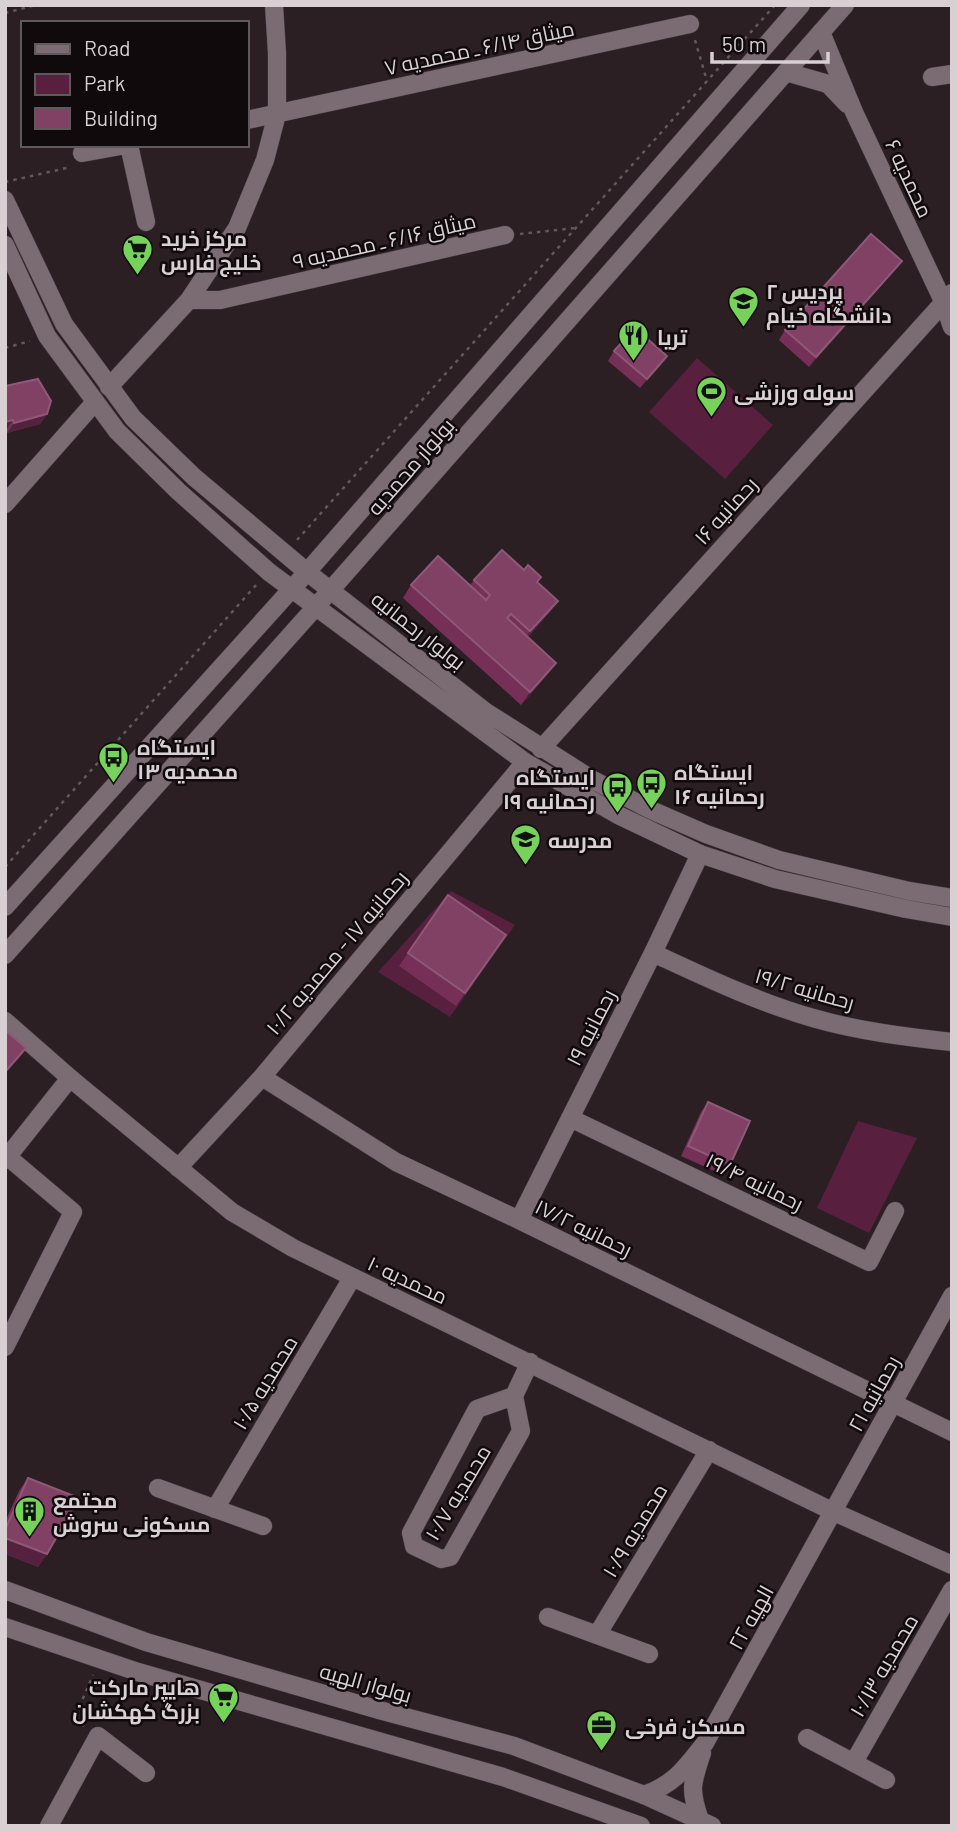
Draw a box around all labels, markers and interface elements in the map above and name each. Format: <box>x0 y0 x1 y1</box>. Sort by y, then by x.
street label: میثاق ۶/۱۴ ـ محمدیه ۷ <box>382 15 577 81</box>
legend <box>21 21 248 147</box>
scale bar <box>712 21 828 65</box>
text: 50 m <box>722 31 766 56</box>
text: Road <box>84 35 130 60</box>
text: Park <box>84 70 125 95</box>
text: Building <box>84 105 158 130</box>
street label: محمدیه ۶ <box>881 135 939 221</box>
street label: میثاق ۶/۱۶ ـ محمدیه ۹ <box>290 207 479 275</box>
place label: مرکز خرید خلیج فارس <box>161 225 261 277</box>
supermarket icon: مرکز خرید خلیج فارس <box>121 232 155 276</box>
place label: پردیس ۲ دانشگاه خیام <box>766 278 892 330</box>
school or university icon: پردیس ۲ دانشگاه خیام <box>726 285 760 329</box>
restaurant icon: تریا <box>617 319 651 363</box>
place label: تریا <box>657 324 688 350</box>
sports icon: سوله ورزشی <box>694 374 728 418</box>
place label: سوله ورزشی <box>734 379 854 406</box>
street label: بولوار محمدیه <box>361 412 460 520</box>
street label: رحمانیه ۱۶ <box>688 471 763 550</box>
street label: بولوار رحمانیه <box>366 586 471 675</box>
place label: ایستگاه محمدیه ۱۳ <box>137 734 238 784</box>
bus stop icon: ایستگاه محمدیه ۱۳ <box>97 741 131 785</box>
place label: ایستگاه رحمانیه ۱۶ <box>674 759 765 809</box>
place label: ایستگاه رحمانیه ۱۹ <box>503 764 595 814</box>
bus stop icon: ایستگاه رحمانیه ۱۶ <box>634 766 668 810</box>
bus stop icon: ایستگاه رحمانیه ۱۹ <box>601 771 635 815</box>
school or university icon: مدرسه <box>508 822 542 866</box>
place label: مدرسه <box>548 827 612 853</box>
street label: رحمانیه ۱۷ - محمدیه ۱۰/۲ <box>260 865 413 1040</box>
street label: رحمانیه ۱۹/۲ <box>752 962 858 1015</box>
street label: رحمانیه ۱۹ <box>560 984 621 1070</box>
street label: رحمانیه ۱۹/۴ <box>702 1147 808 1216</box>
street label: رحمانیه ۱۷/۲ <box>531 1193 637 1262</box>
street label: محمدیه ۱۰ <box>364 1250 452 1308</box>
street label: محمدیه ۱۰/۵ <box>226 1331 302 1433</box>
street label: رحمانیه ۲۱ <box>842 1351 905 1436</box>
street label: محمدیه ۱۰/۷ <box>419 1440 495 1544</box>
street label: محمدیه ۱۰/۹ <box>596 1479 672 1581</box>
place label: مجتمع مسکونی سروش <box>53 1487 210 1538</box>
building icon: مجتمع مسکونی سروش <box>13 1494 47 1538</box>
street label: الهیه ۲۲ <box>722 1580 780 1655</box>
street label: محمدیه ۱۰/۱۳ <box>844 1609 922 1721</box>
street label: بولوار الهیه <box>317 1657 415 1709</box>
place label: هایپر مارکت بزرگ کهکشان <box>72 1674 200 1725</box>
supermarket icon: هایپر مارکت بزرگ کهکشان <box>206 1681 240 1725</box>
office icon: مسکن فرخی <box>585 1708 619 1752</box>
place label: مسکن فرخی <box>625 1713 746 1739</box>

